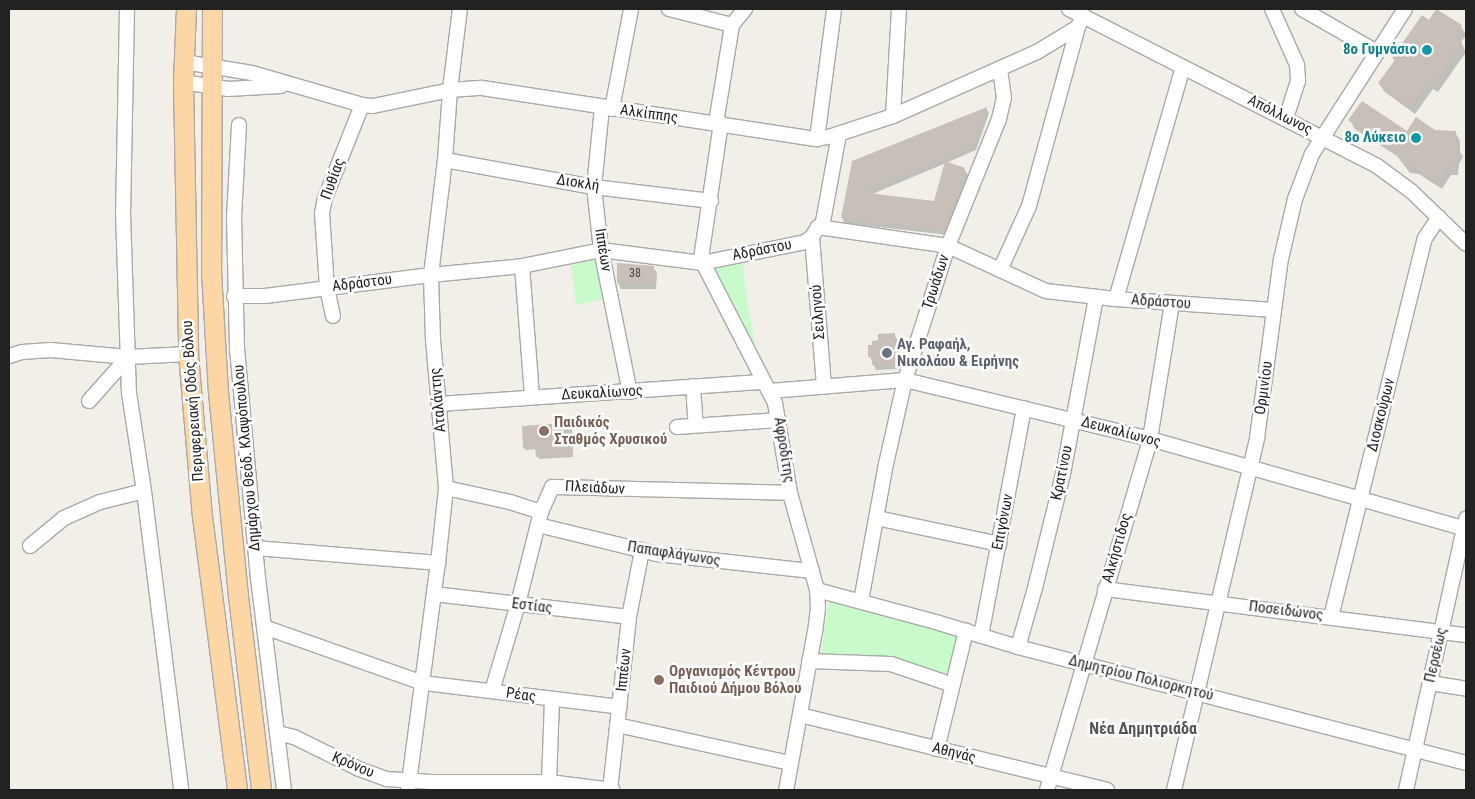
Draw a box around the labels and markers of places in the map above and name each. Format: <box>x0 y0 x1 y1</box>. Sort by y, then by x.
place label: 8ο Γυμνάσιο <box>1343 41 1417 59</box>
marker: 8ο Γυμνάσιο <box>1421 44 1433 56</box>
place label: 8ο Λύκειο <box>1345 129 1406 147</box>
marker: 8ο Λύκειο <box>1410 132 1422 144</box>
place label: Αγ. Ραφαήλ, Νικολάου & Ειρήνης <box>897 335 1019 370</box>
marker: Αγ. Ραφαήλ, Νικολάου & Ειρήνης <box>881 347 893 359</box>
place label: Παιδικός Σταθμός Χρυσικού <box>554 413 667 448</box>
marker: Παιδικός Σταθμός Χρυσικού <box>538 425 550 437</box>
place label: Οργανισμός Κέντρου Παιδιού Δήμου Βόλου <box>669 662 801 697</box>
marker: Οργανισμός Κέντρου Παιδιού Δήμου Βόλου <box>653 674 665 686</box>

